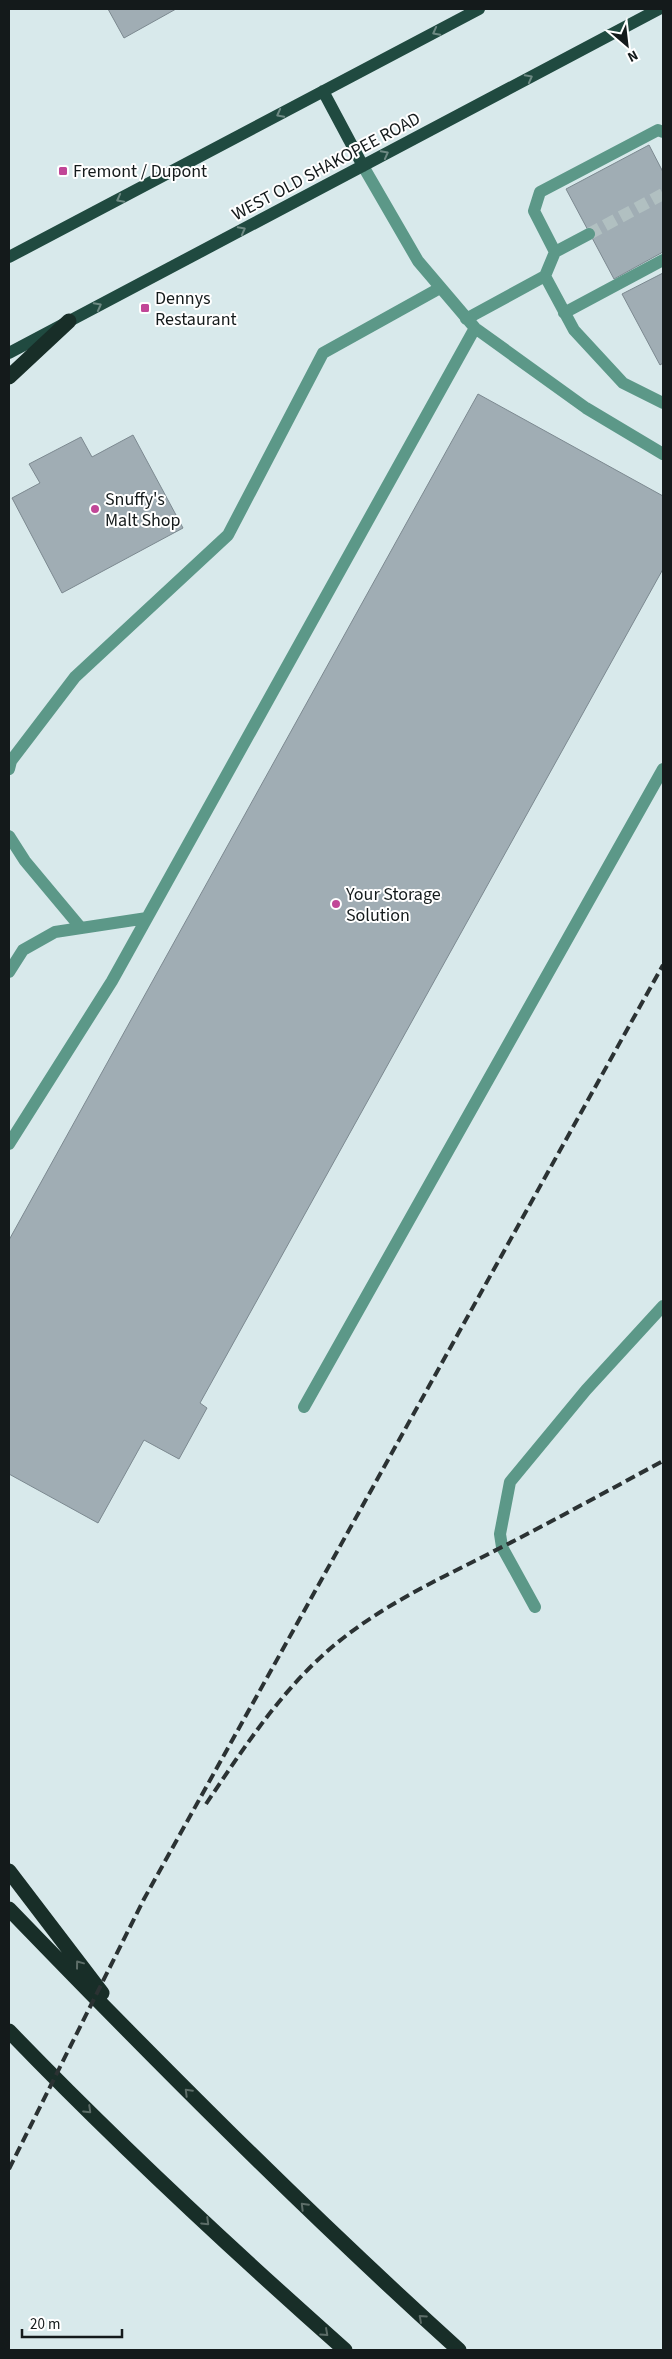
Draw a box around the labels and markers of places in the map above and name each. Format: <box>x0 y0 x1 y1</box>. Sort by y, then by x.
place label: Fremont / Dupont <box>73 159 207 184</box>
marker: Fremont / Dupont <box>57 165 69 177</box>
place label: Dennys Restaurant <box>155 286 237 332</box>
marker: Dennys Restaurant <box>139 302 151 314</box>
place label: Snuffy's Malt Shop <box>105 487 181 533</box>
marker: Snuffy's Malt Shop <box>89 503 101 515</box>
place label: Your Storage Solution <box>345 882 441 928</box>
marker: Your Storage Solution <box>330 898 342 910</box>

